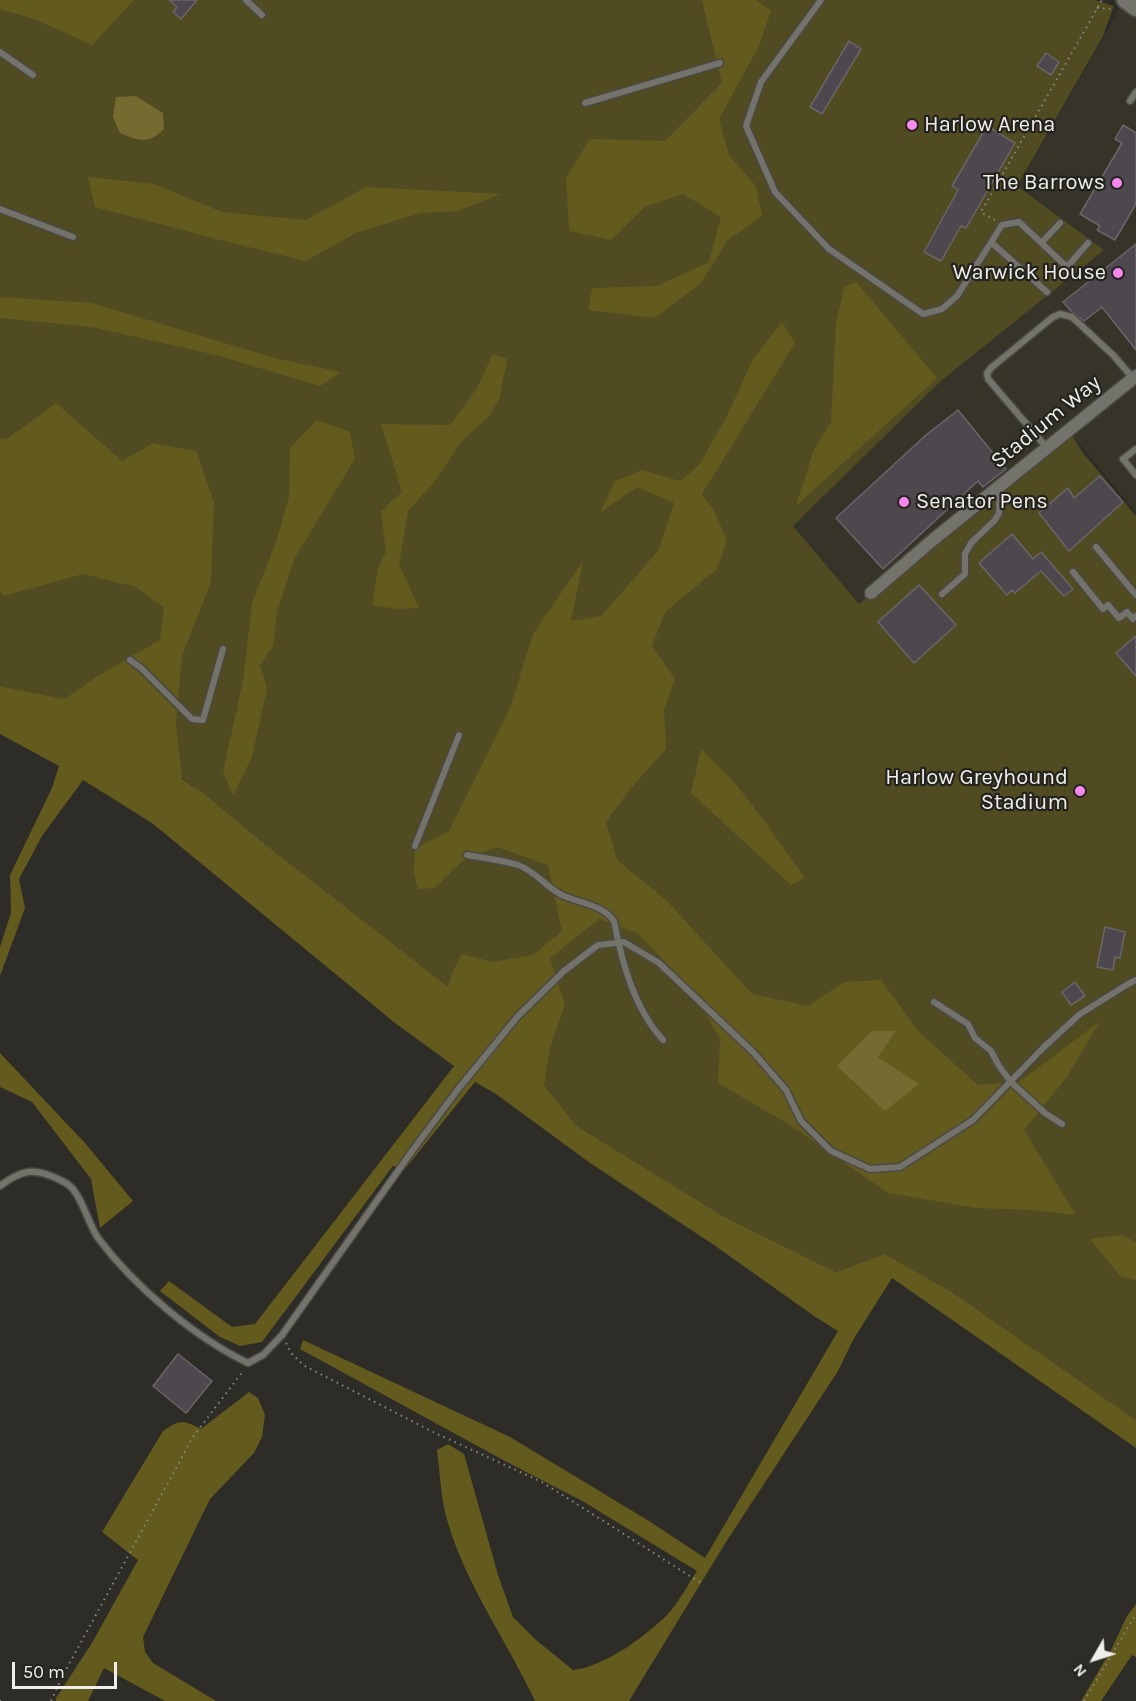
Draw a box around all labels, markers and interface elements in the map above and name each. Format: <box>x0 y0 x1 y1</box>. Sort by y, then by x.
place label: Harlow Arena <box>924 112 1055 138</box>
marker: Harlow Arena <box>905 118 919 132</box>
place label: The Barrows <box>983 170 1105 196</box>
marker: The Barrows <box>1110 176 1124 190</box>
place label: Warwick House <box>953 260 1106 286</box>
marker: Warwick House <box>1111 266 1125 280</box>
street label: Stadium Way <box>986 370 1106 474</box>
place label: Senator Pens <box>916 489 1048 515</box>
marker: Senator Pens <box>897 495 911 509</box>
place label: Harlow Greyhound Stadium <box>885 765 1068 816</box>
marker: Harlow Greyhound Stadium <box>1073 784 1087 798</box>
north arrow <box>1064 1629 1124 1689</box>
scale bar <box>15 1650 120 1688</box>
text: N <box>1069 1660 1091 1681</box>
text: 50 m <box>23 1661 65 1683</box>

